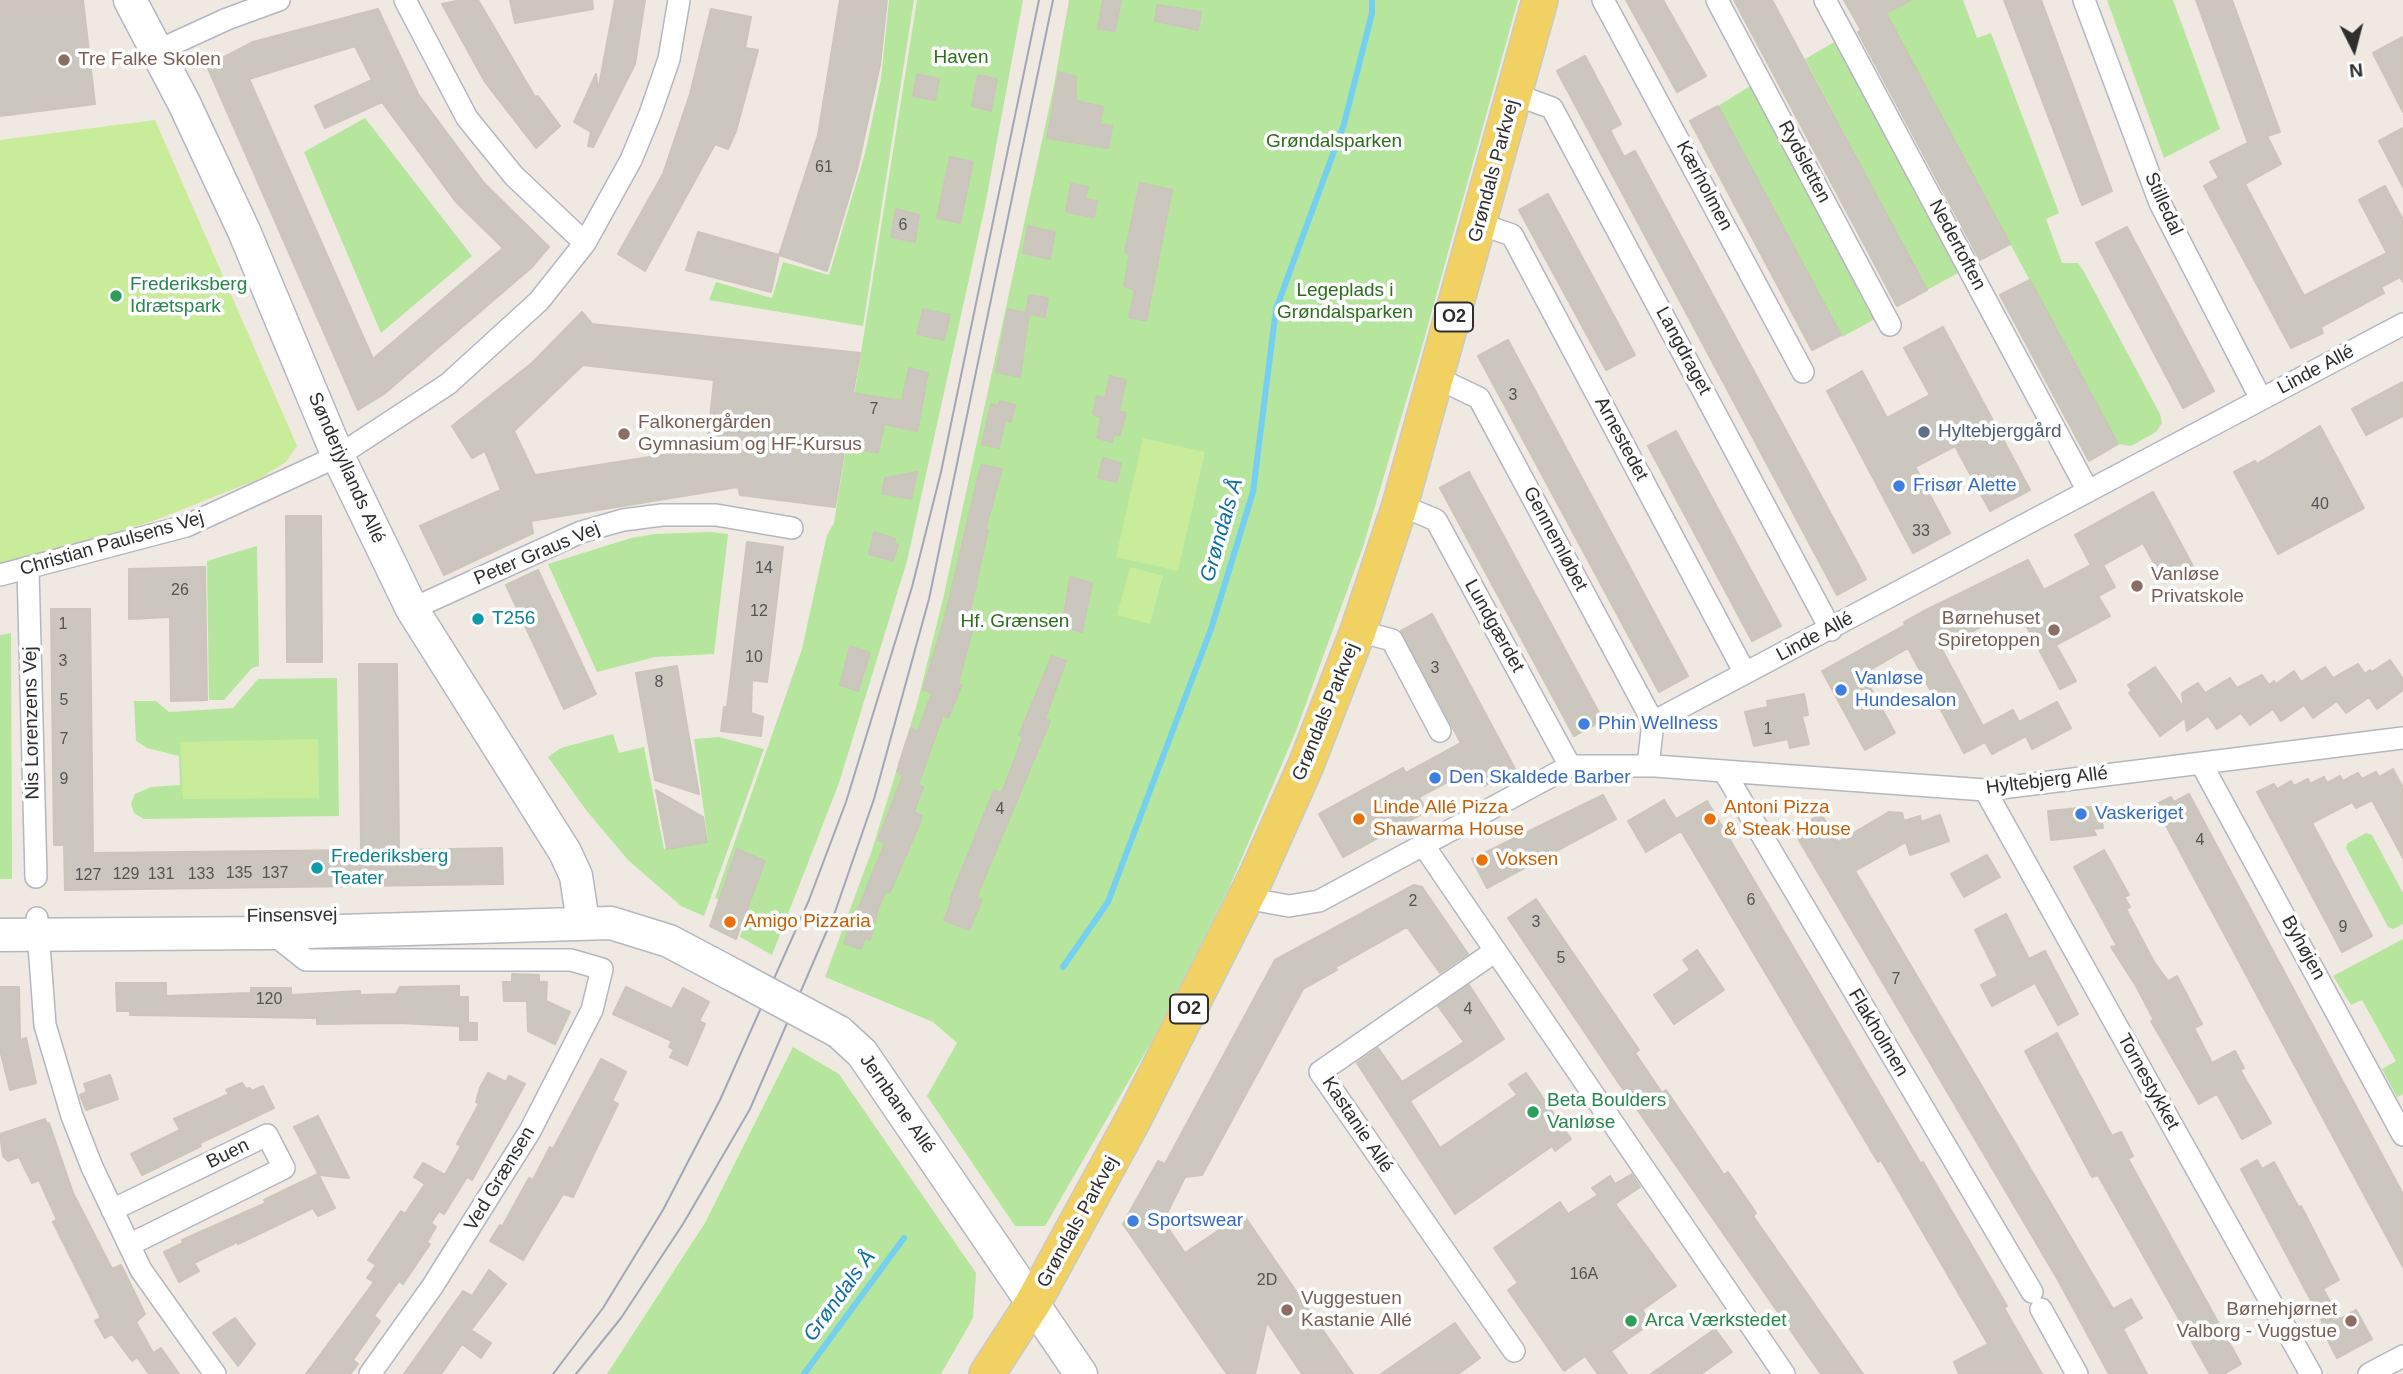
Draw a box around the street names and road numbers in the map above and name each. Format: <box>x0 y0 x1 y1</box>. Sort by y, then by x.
street label: Grøndals Parkvej <box>1464 97 1524 245</box>
street label: Rydsletten <box>1773 117 1835 207</box>
street label: Kærholmen <box>1671 137 1737 235</box>
street label: Stilledal <box>2139 169 2187 239</box>
street label: Nedertoften <box>1924 196 1990 294</box>
road number: O2 <box>1435 302 1473 332</box>
street label: Langdraget <box>1650 303 1716 399</box>
street label: Linde Allé <box>2274 340 2358 400</box>
street label: Sønderjyllands Allé <box>303 389 389 547</box>
street label: Arnestedet <box>1589 393 1653 485</box>
street label: Gennemløbet <box>1518 483 1592 595</box>
street label: Christian Paulsens Vej <box>17 507 207 581</box>
street label: Peter Graus Vej <box>471 517 603 591</box>
street label: Lundgærdet <box>1459 576 1529 676</box>
street label: Linde Allé <box>1773 607 1857 667</box>
street label: Grøndals Parkvej <box>1288 640 1364 784</box>
street label: Nis Lorenzens Vej <box>19 646 45 800</box>
street label: Hyltebjerg Allé <box>1985 762 2109 800</box>
street label: Finsensvej <box>246 904 338 928</box>
street label: Byhøjen <box>2276 912 2330 984</box>
street label: Flakholmen <box>1843 985 1913 1081</box>
road number: O2 <box>1170 994 1208 1024</box>
street label: Tornestykket <box>2112 1030 2184 1134</box>
street label: Jernbane Allé <box>854 1050 940 1158</box>
street label: Kastanie Allé <box>1317 1073 1397 1177</box>
street label: Ved Grænsen <box>460 1123 540 1235</box>
street label: Buen <box>203 1134 253 1174</box>
street label: Grøndals Parkvej <box>1032 1152 1124 1292</box>

